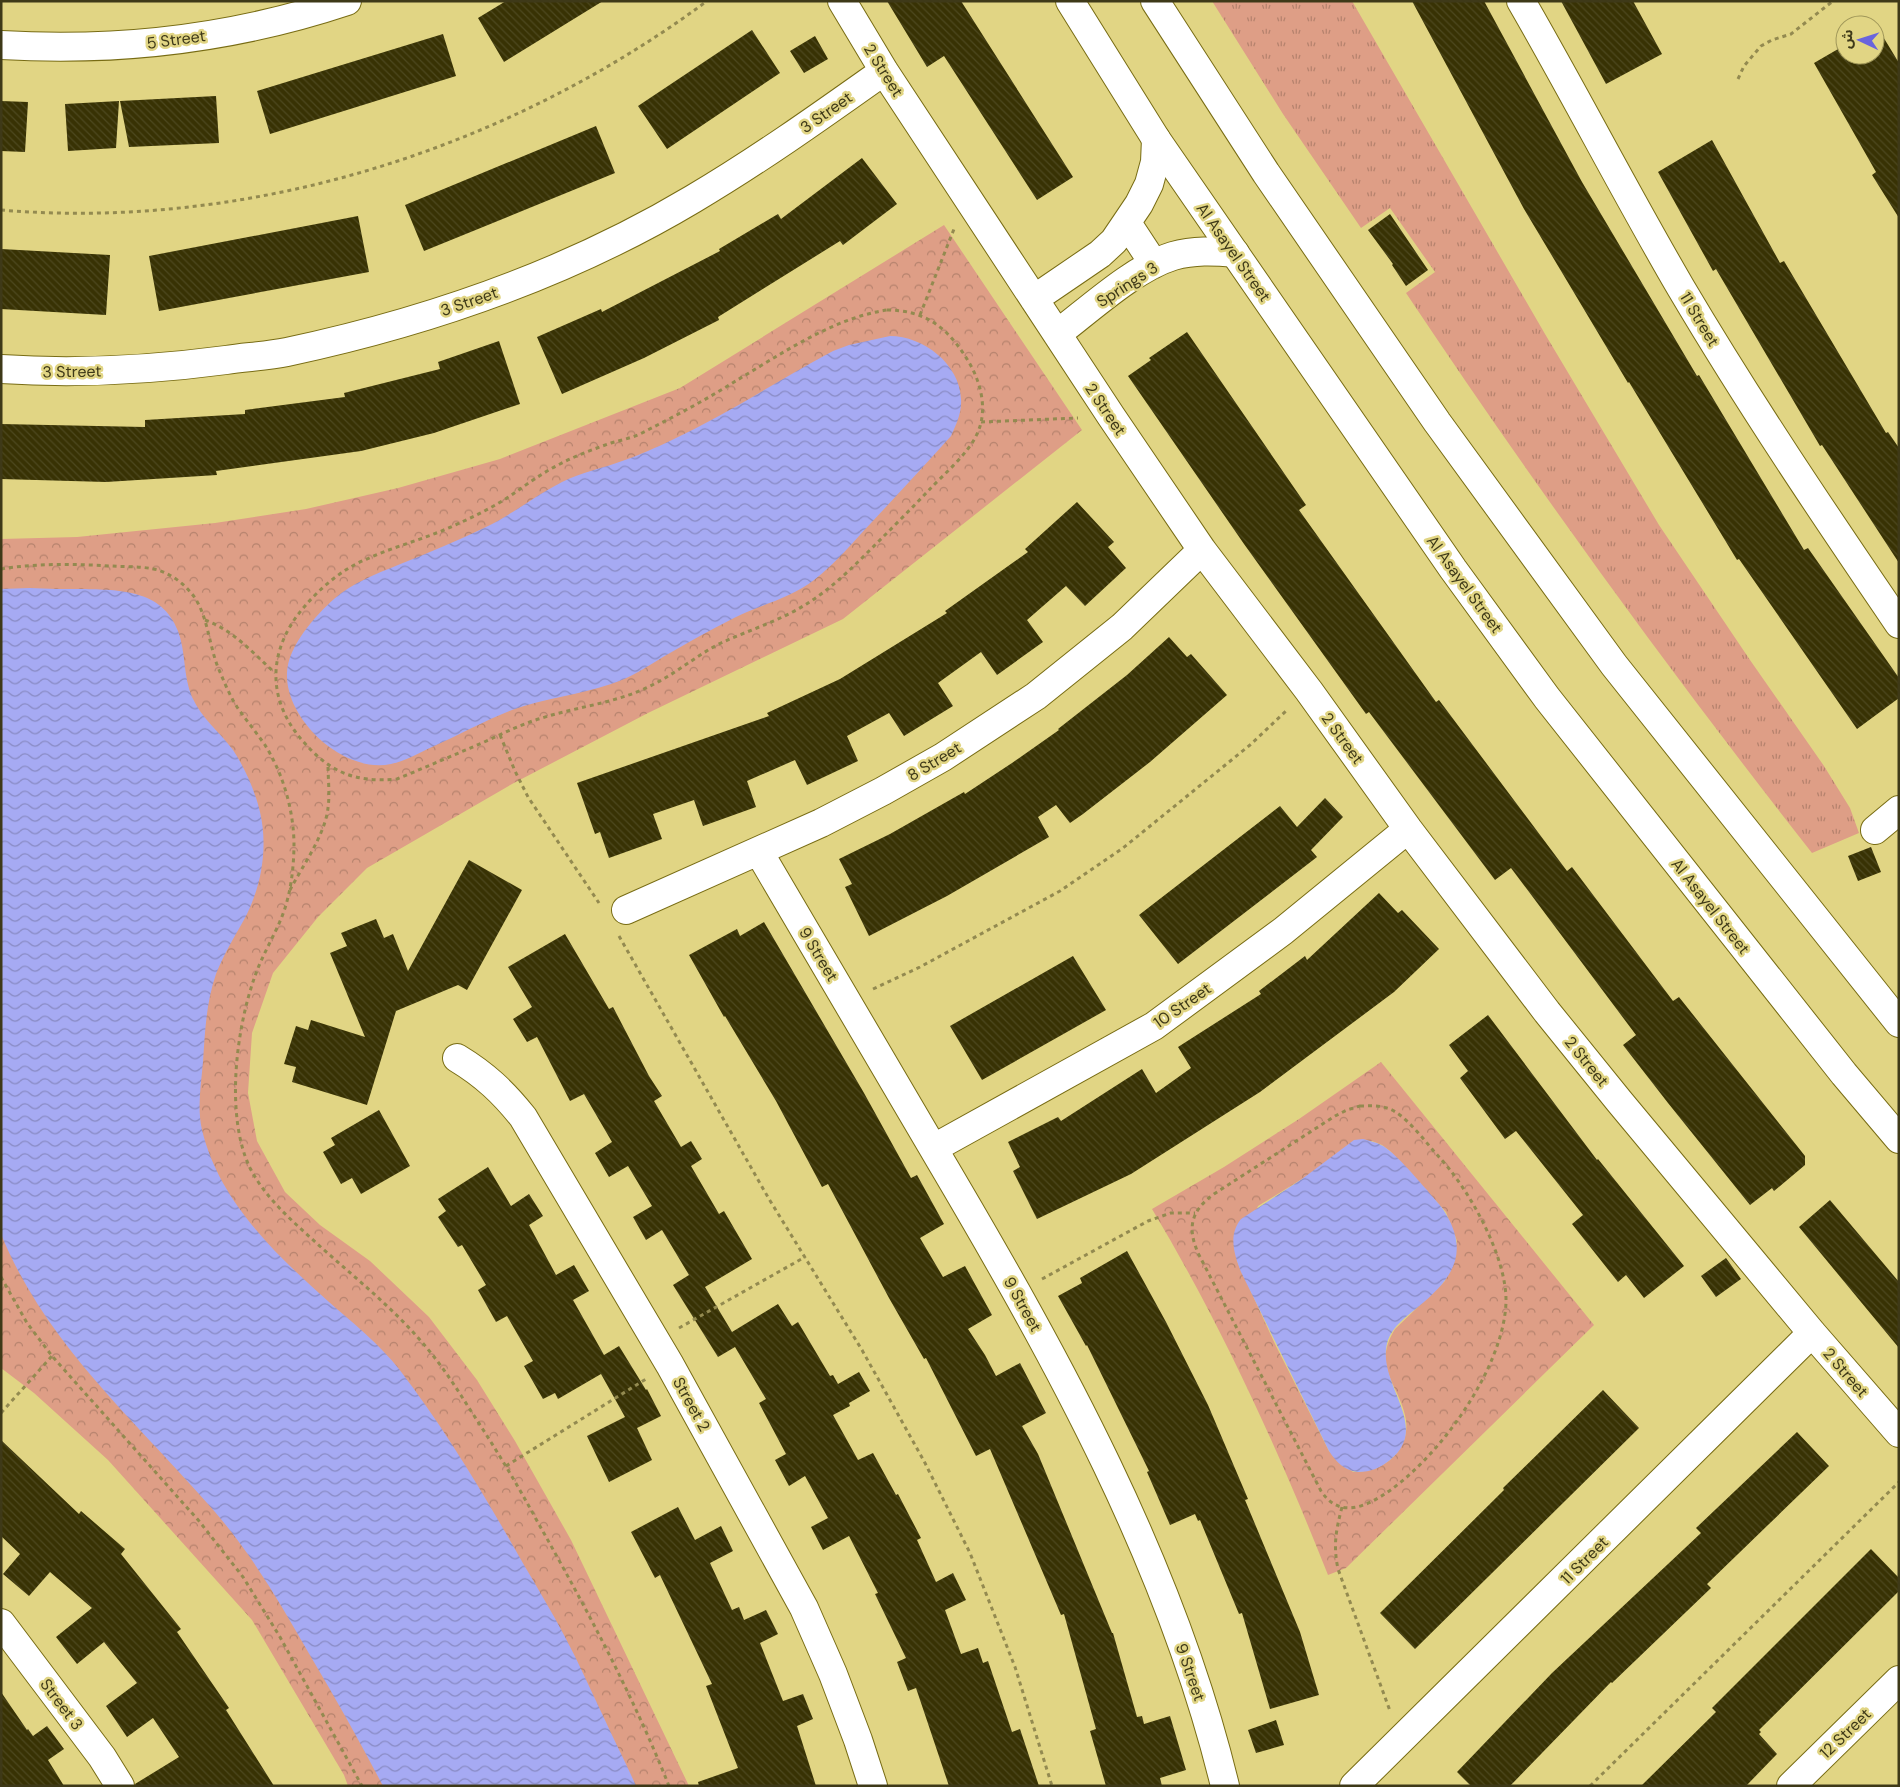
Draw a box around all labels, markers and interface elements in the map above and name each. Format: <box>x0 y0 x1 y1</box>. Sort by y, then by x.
north arrow <box>1835 15 1885 65</box>
street label: 5 Street <box>145 25 207 54</box>
text: ش <box>1837 29 1857 49</box>
street label: 2 Street <box>859 40 908 101</box>
street label: 3 Street <box>796 87 856 138</box>
street label: Al Asayel Street <box>1192 199 1275 306</box>
street label: Springs 3 <box>1093 257 1162 312</box>
street label: 3 Street <box>438 282 501 321</box>
street label: 11 Street <box>1675 288 1724 350</box>
street label: 3 Street <box>42 360 102 383</box>
street label: 2 Street <box>1080 379 1131 440</box>
street label: Al Asayel Street <box>1422 531 1507 637</box>
street label: 2 Street <box>1317 708 1368 768</box>
street label: 8 Street <box>903 737 965 786</box>
street label: Al Asayel Street <box>1667 854 1755 958</box>
street label: 9 Street <box>794 923 843 985</box>
street label: 10 Street <box>1149 978 1215 1033</box>
street label: 2 Street <box>1560 1032 1613 1091</box>
street label: 9 Street <box>999 1273 1046 1335</box>
street label: 2 Street <box>1818 1343 1873 1401</box>
street label: Street 2 <box>668 1373 715 1435</box>
street label: 11 Street <box>1556 1532 1613 1589</box>
street label: 9 Street <box>1171 1641 1210 1704</box>
street label: Street 3 <box>35 1674 88 1734</box>
street label: 12 Street <box>1815 1704 1876 1763</box>

